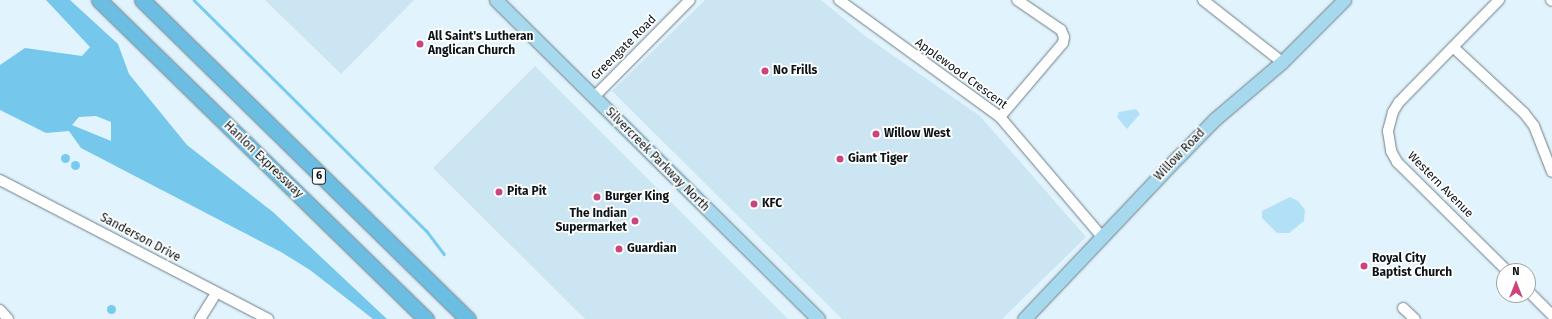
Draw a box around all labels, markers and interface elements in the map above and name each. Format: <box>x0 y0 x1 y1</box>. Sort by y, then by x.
street label: Greengate Road <box>588 12 660 84</box>
place label: All Saint's Lutheran Anglican Church <box>428 30 534 58</box>
street label: Applewood Crescent <box>912 36 1010 112</box>
marker: All Saint's Lutheran Anglican Church <box>415 39 425 49</box>
place label: No Frills <box>773 64 817 78</box>
marker: No Frills <box>760 66 770 76</box>
street label: Silvercreek Parkway North <box>602 105 712 215</box>
street label: Hanlon Expressway <box>220 119 306 201</box>
street label: Willow Road <box>1152 126 1208 184</box>
place label: Willow West <box>884 127 951 141</box>
marker: Willow West <box>871 129 881 139</box>
street label: Western Avenue <box>1404 149 1476 221</box>
place label: Giant Tiger <box>848 152 908 166</box>
marker: Giant Tiger <box>835 154 845 164</box>
road number: 6 <box>311 167 327 185</box>
place label: Pita Pit <box>507 185 547 199</box>
marker: Pita Pit <box>494 187 504 197</box>
place label: Burger King <box>605 190 669 204</box>
marker: Burger King <box>592 192 602 202</box>
place label: KFC <box>762 197 782 211</box>
marker: KFC <box>749 199 759 209</box>
place label: The Indian Supermarket <box>555 207 627 235</box>
street label: Sanderson Drive <box>97 211 183 265</box>
marker: The Indian Supermarket <box>630 216 640 226</box>
place label: Guardian <box>627 242 677 256</box>
marker: Guardian <box>614 244 624 254</box>
place label: Royal City Baptist Church <box>1372 252 1452 280</box>
marker: Royal City Baptist Church <box>1359 261 1369 271</box>
north arrow <box>1496 263 1536 303</box>
text: N <box>1512 265 1520 278</box>

